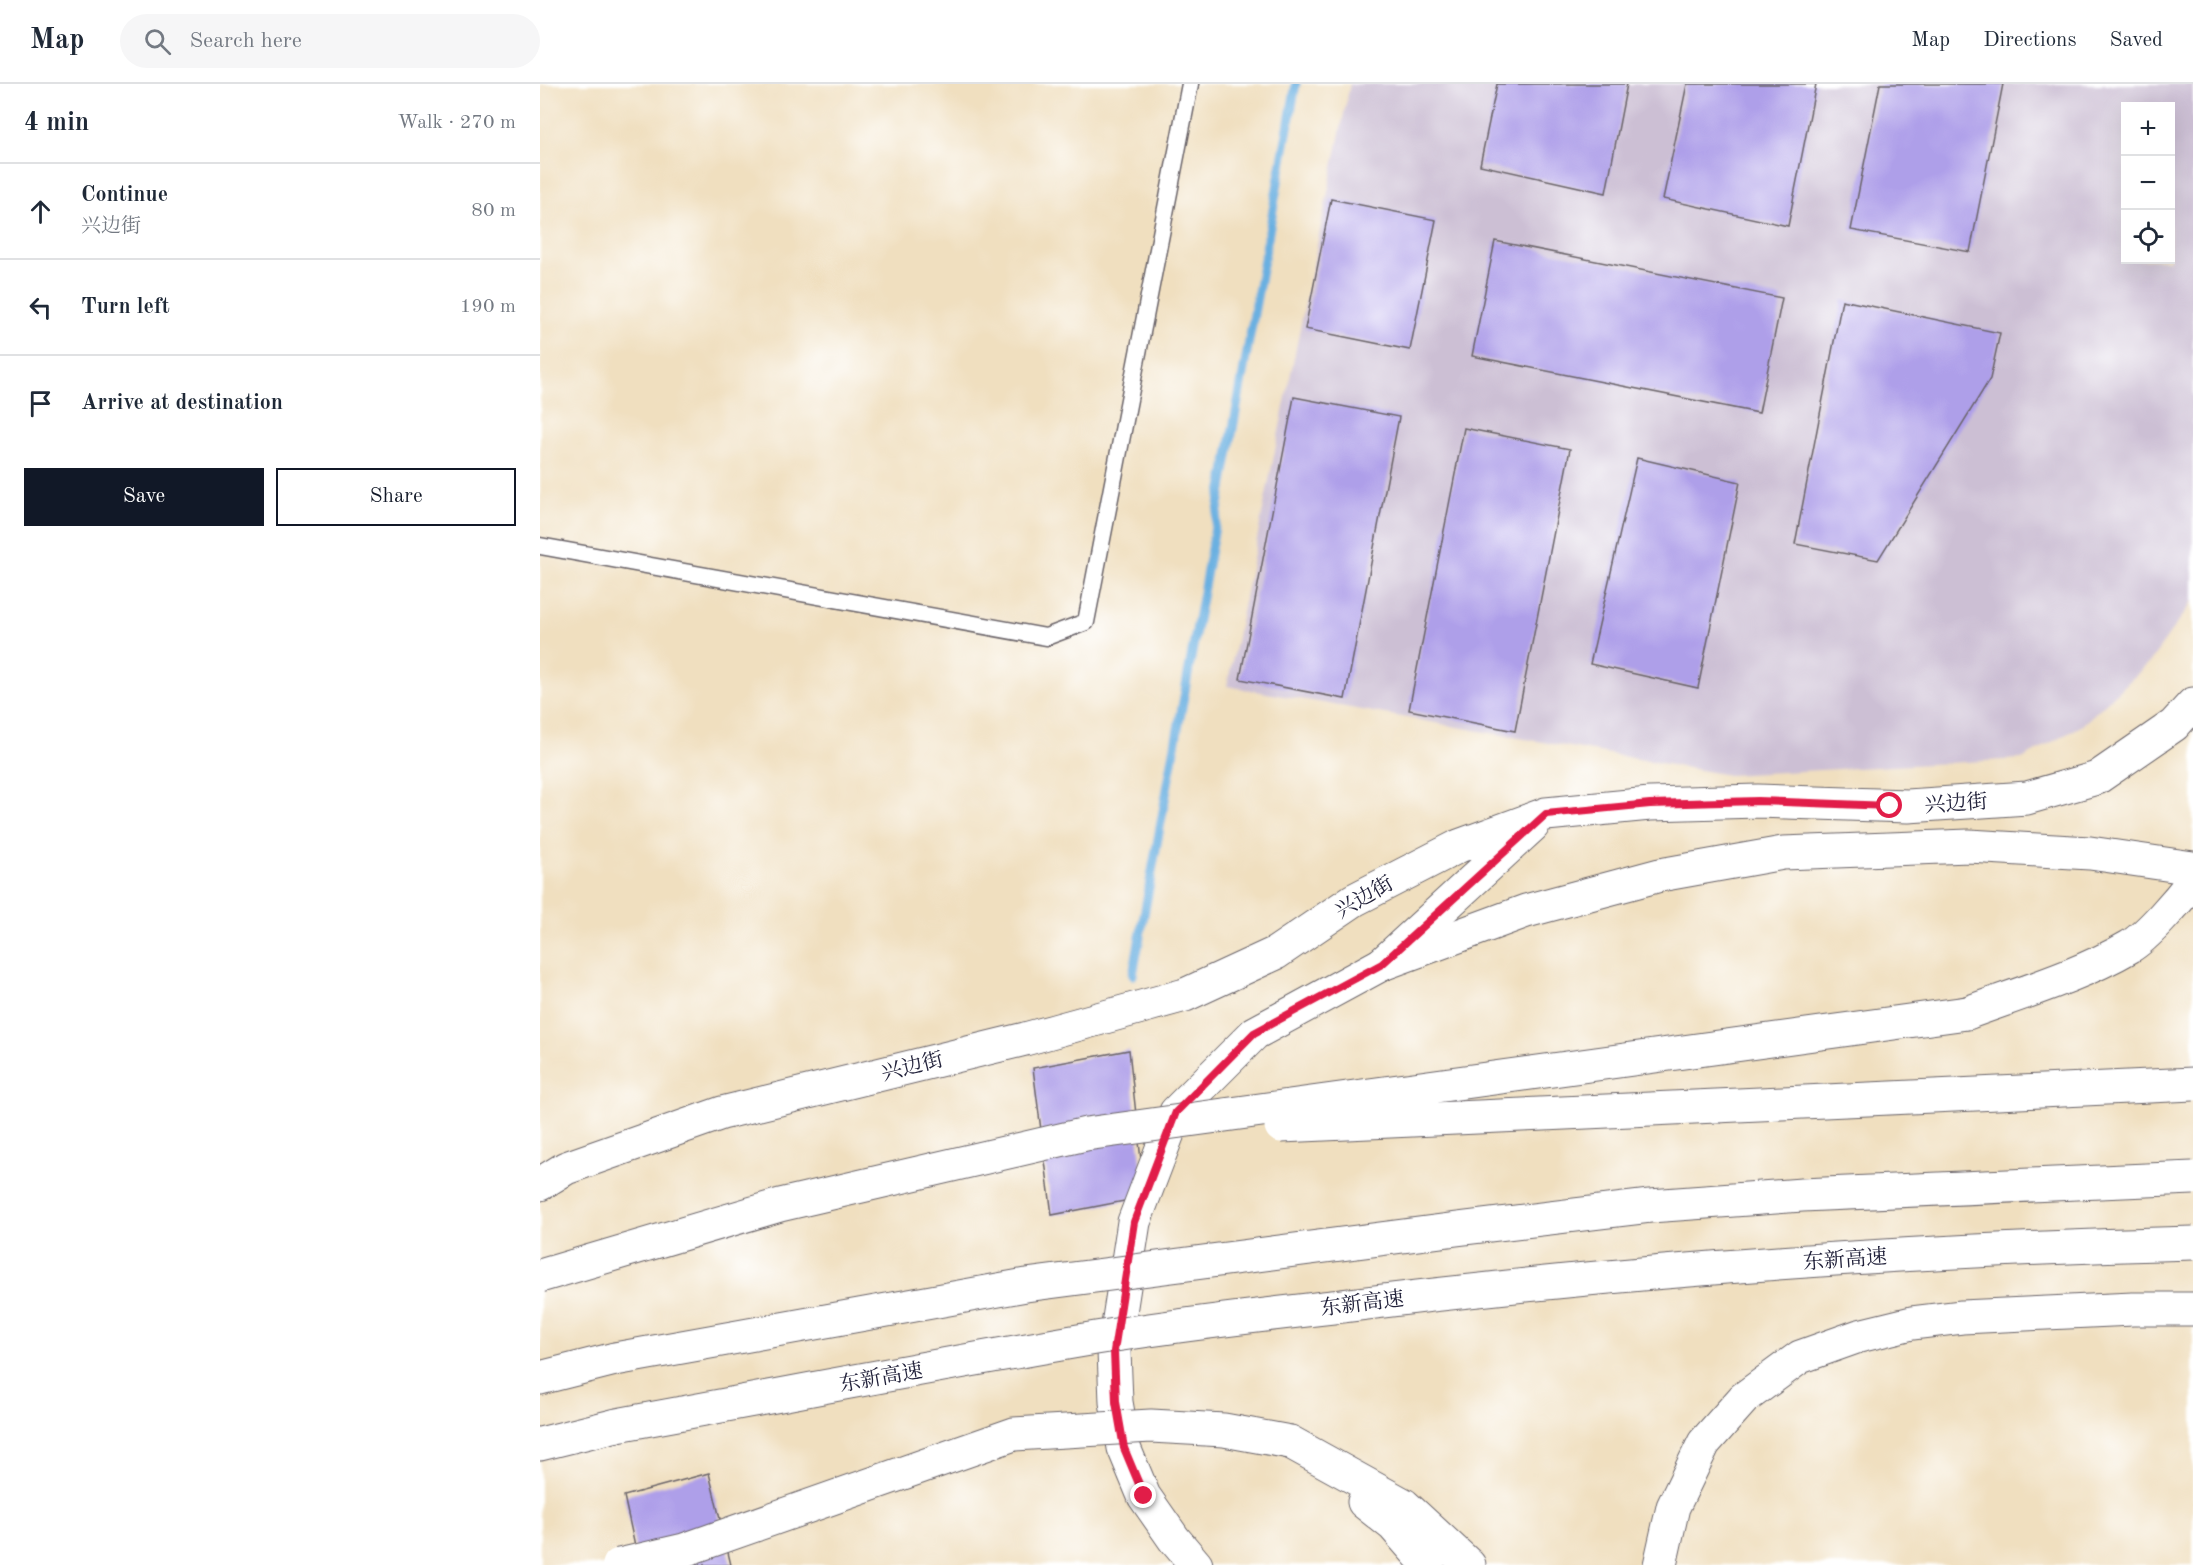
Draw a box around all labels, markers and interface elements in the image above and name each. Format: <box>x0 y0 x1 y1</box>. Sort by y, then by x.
search box <box>120 14 540 68</box>
icon: search <box>141 25 174 58</box>
text: Map <box>30 27 84 55</box>
text: Search here <box>189 30 302 52</box>
text: Map <box>1911 30 1950 51</box>
text: Directions <box>1983 30 2077 51</box>
text: Saved <box>2110 30 2163 51</box>
map controls <box>2121 102 2175 264</box>
button: + <box>2121 102 2175 156</box>
text: 4 min <box>24 110 89 136</box>
text: Walk · 270 m <box>397 113 516 133</box>
button: − <box>2121 156 2175 210</box>
text: Continue <box>81 184 168 206</box>
icon: ahead <box>24 195 57 228</box>
text: 80 m <box>471 201 516 221</box>
button: locate <box>2121 210 2175 264</box>
text: 兴边街 <box>81 217 141 237</box>
icon: left <box>24 291 57 324</box>
text: Turn left <box>81 296 170 318</box>
text: 190 m <box>460 297 516 317</box>
icon: arrive <box>24 387 57 420</box>
text: Arrive at destination <box>81 392 283 414</box>
button: Save <box>24 468 264 526</box>
button: Share <box>276 468 516 526</box>
street label: 兴边街 <box>1924 790 1988 817</box>
route start <box>1876 792 1902 818</box>
street label: 兴边街 <box>1331 872 1397 923</box>
street label: 兴边街 <box>879 1048 945 1085</box>
street label: 东新高速 <box>1802 1245 1888 1274</box>
street label: 东新高速 <box>1319 1287 1405 1320</box>
street label: 东新高速 <box>838 1359 924 1396</box>
route end <box>1130 1482 1156 1508</box>

